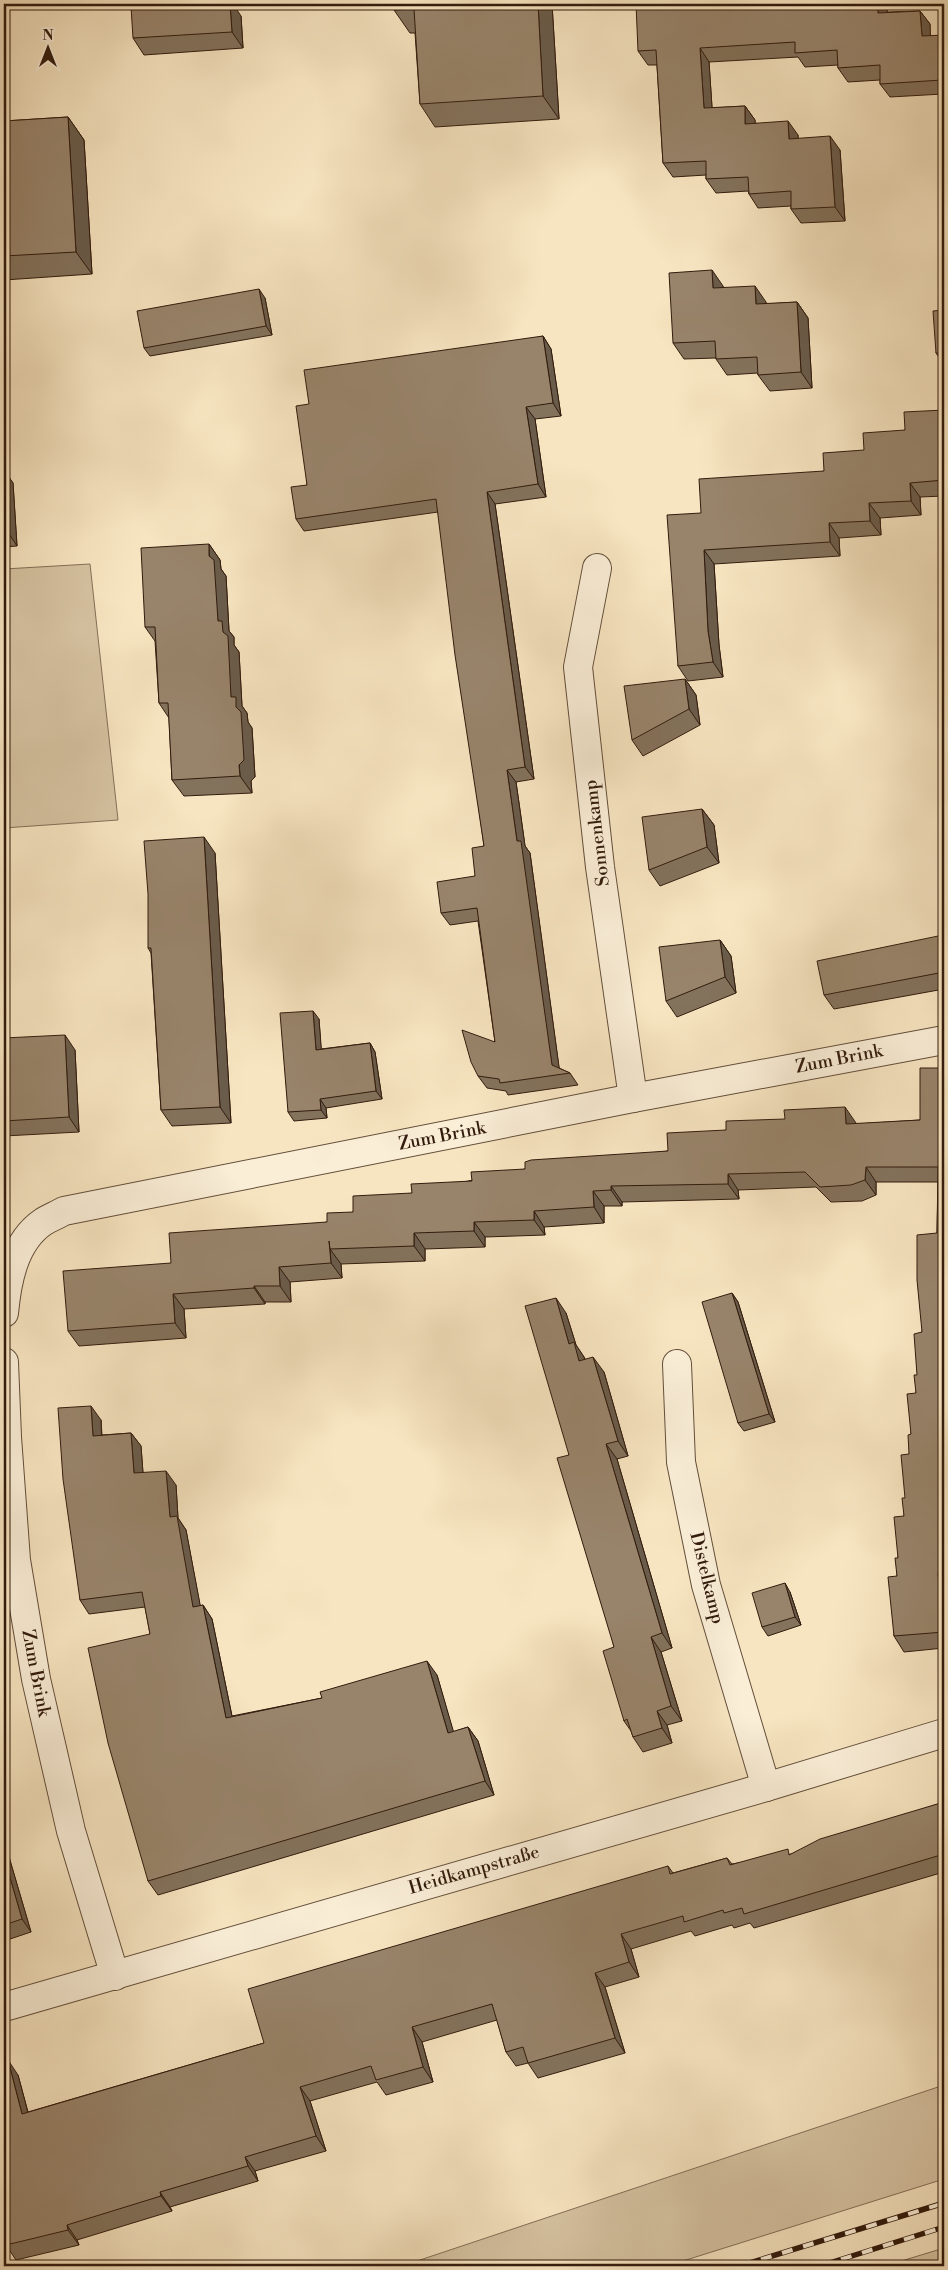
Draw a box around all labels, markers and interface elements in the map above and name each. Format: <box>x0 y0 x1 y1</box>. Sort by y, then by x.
north arrow <box>22 22 72 72</box>
text: N <box>42 27 54 45</box>
street label: Sonnenkamp <box>579 779 615 887</box>
street label: Zum Brink <box>793 1039 886 1079</box>
street label: Zum Brink <box>396 1116 489 1156</box>
street label: Distelkamp <box>684 1530 730 1626</box>
street label: Zum Brink <box>16 1627 56 1720</box>
street label: Heidkampstraße <box>406 1840 542 1900</box>

